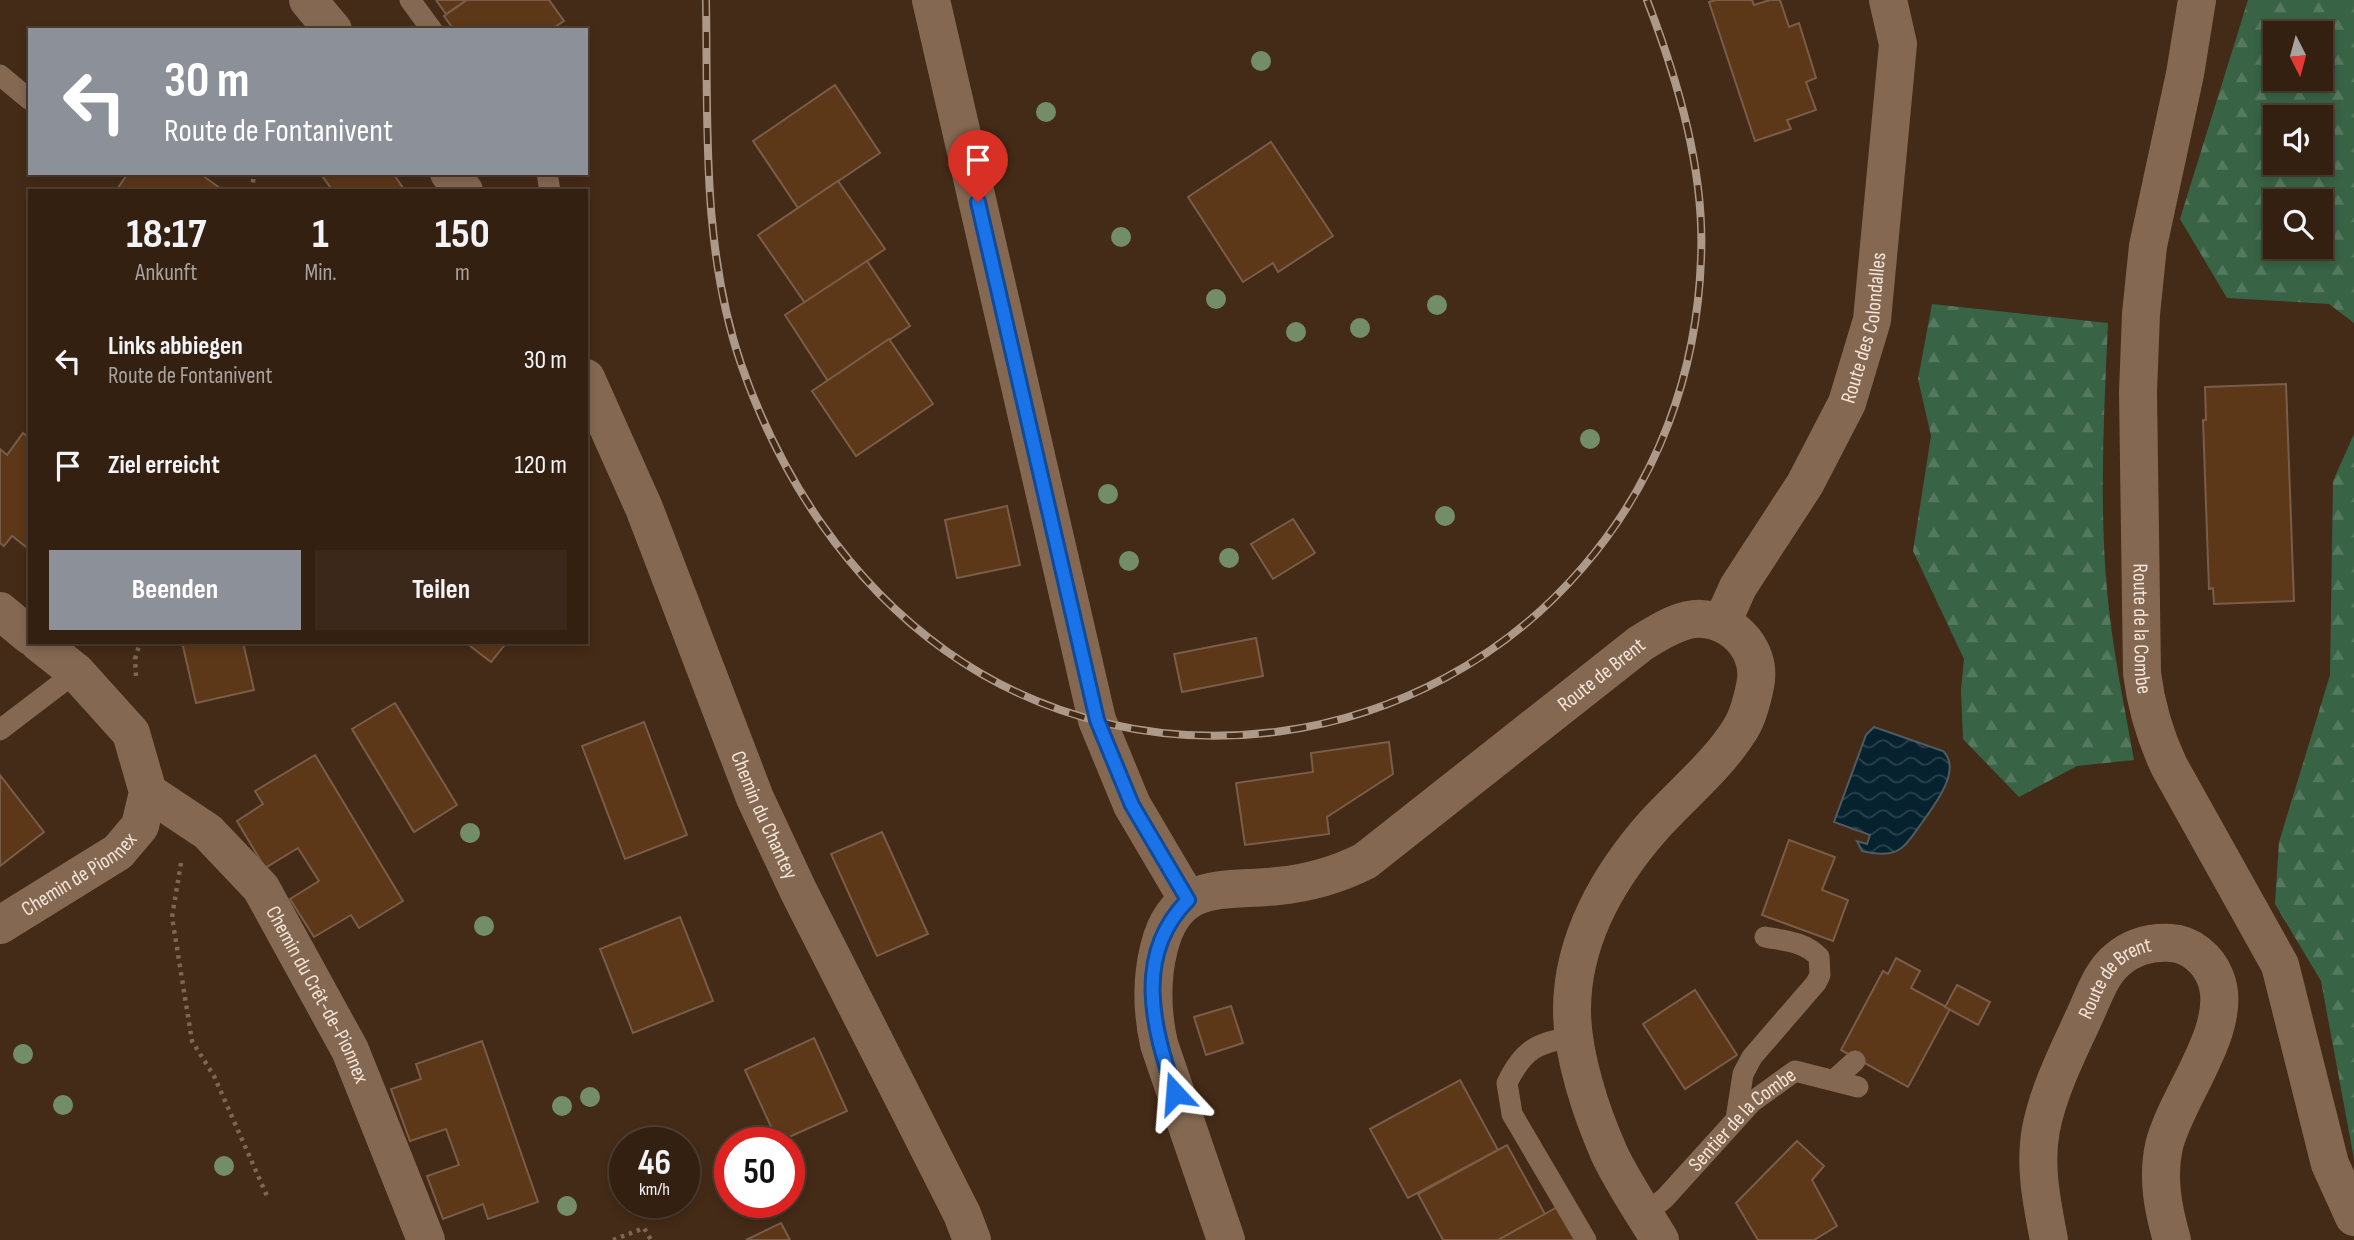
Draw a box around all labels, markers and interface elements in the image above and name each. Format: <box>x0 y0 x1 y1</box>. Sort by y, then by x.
north arrow <box>2263 21 2333 91</box>
map controls <box>2263 21 2333 259</box>
text: 30 m <box>164 52 249 111</box>
icon: left <box>49 56 140 147</box>
button: sound <box>2263 105 2333 175</box>
text: Route de Fontanivent <box>164 112 393 151</box>
pin <box>948 130 1008 202</box>
icon: arrive <box>959 141 997 179</box>
button: search <box>2263 189 2333 259</box>
text: 18:17 <box>126 209 206 260</box>
text: 1 <box>312 209 329 260</box>
text: 150 <box>435 209 490 260</box>
street label: Route des Colondalles <box>1836 251 1891 406</box>
text: Ankunft <box>135 259 197 287</box>
text: Min. <box>305 259 337 287</box>
text: m <box>455 259 470 287</box>
text: Links abbiegen <box>108 331 243 362</box>
icon: left <box>49 342 87 380</box>
text: 30 m <box>524 345 567 376</box>
text: Route de Fontanivent <box>108 362 273 390</box>
icon: arrive <box>49 447 87 485</box>
text: Ziel erreicht <box>108 450 220 481</box>
text: 120 m <box>514 450 567 481</box>
button: Beenden <box>49 550 301 630</box>
button: Teilen <box>315 550 567 630</box>
street label: Route de la Combe <box>2127 563 2157 696</box>
street label: Route de Brent <box>1553 633 1650 717</box>
street label: Chemin du Chantey <box>725 747 803 883</box>
street label: Chemin de Pionnex <box>17 827 142 922</box>
street label: Chemin du Crêt-de-Pionnex <box>260 902 374 1087</box>
street label: Route de Brent <box>2073 932 2153 1023</box>
position arrow <box>1138 1056 1212 1130</box>
street label: Sentier de la Combe <box>1683 1063 1801 1177</box>
speed limit sign: 50 <box>714 1127 805 1218</box>
text: 46 <box>638 1142 671 1185</box>
text: km/h <box>639 1179 670 1200</box>

